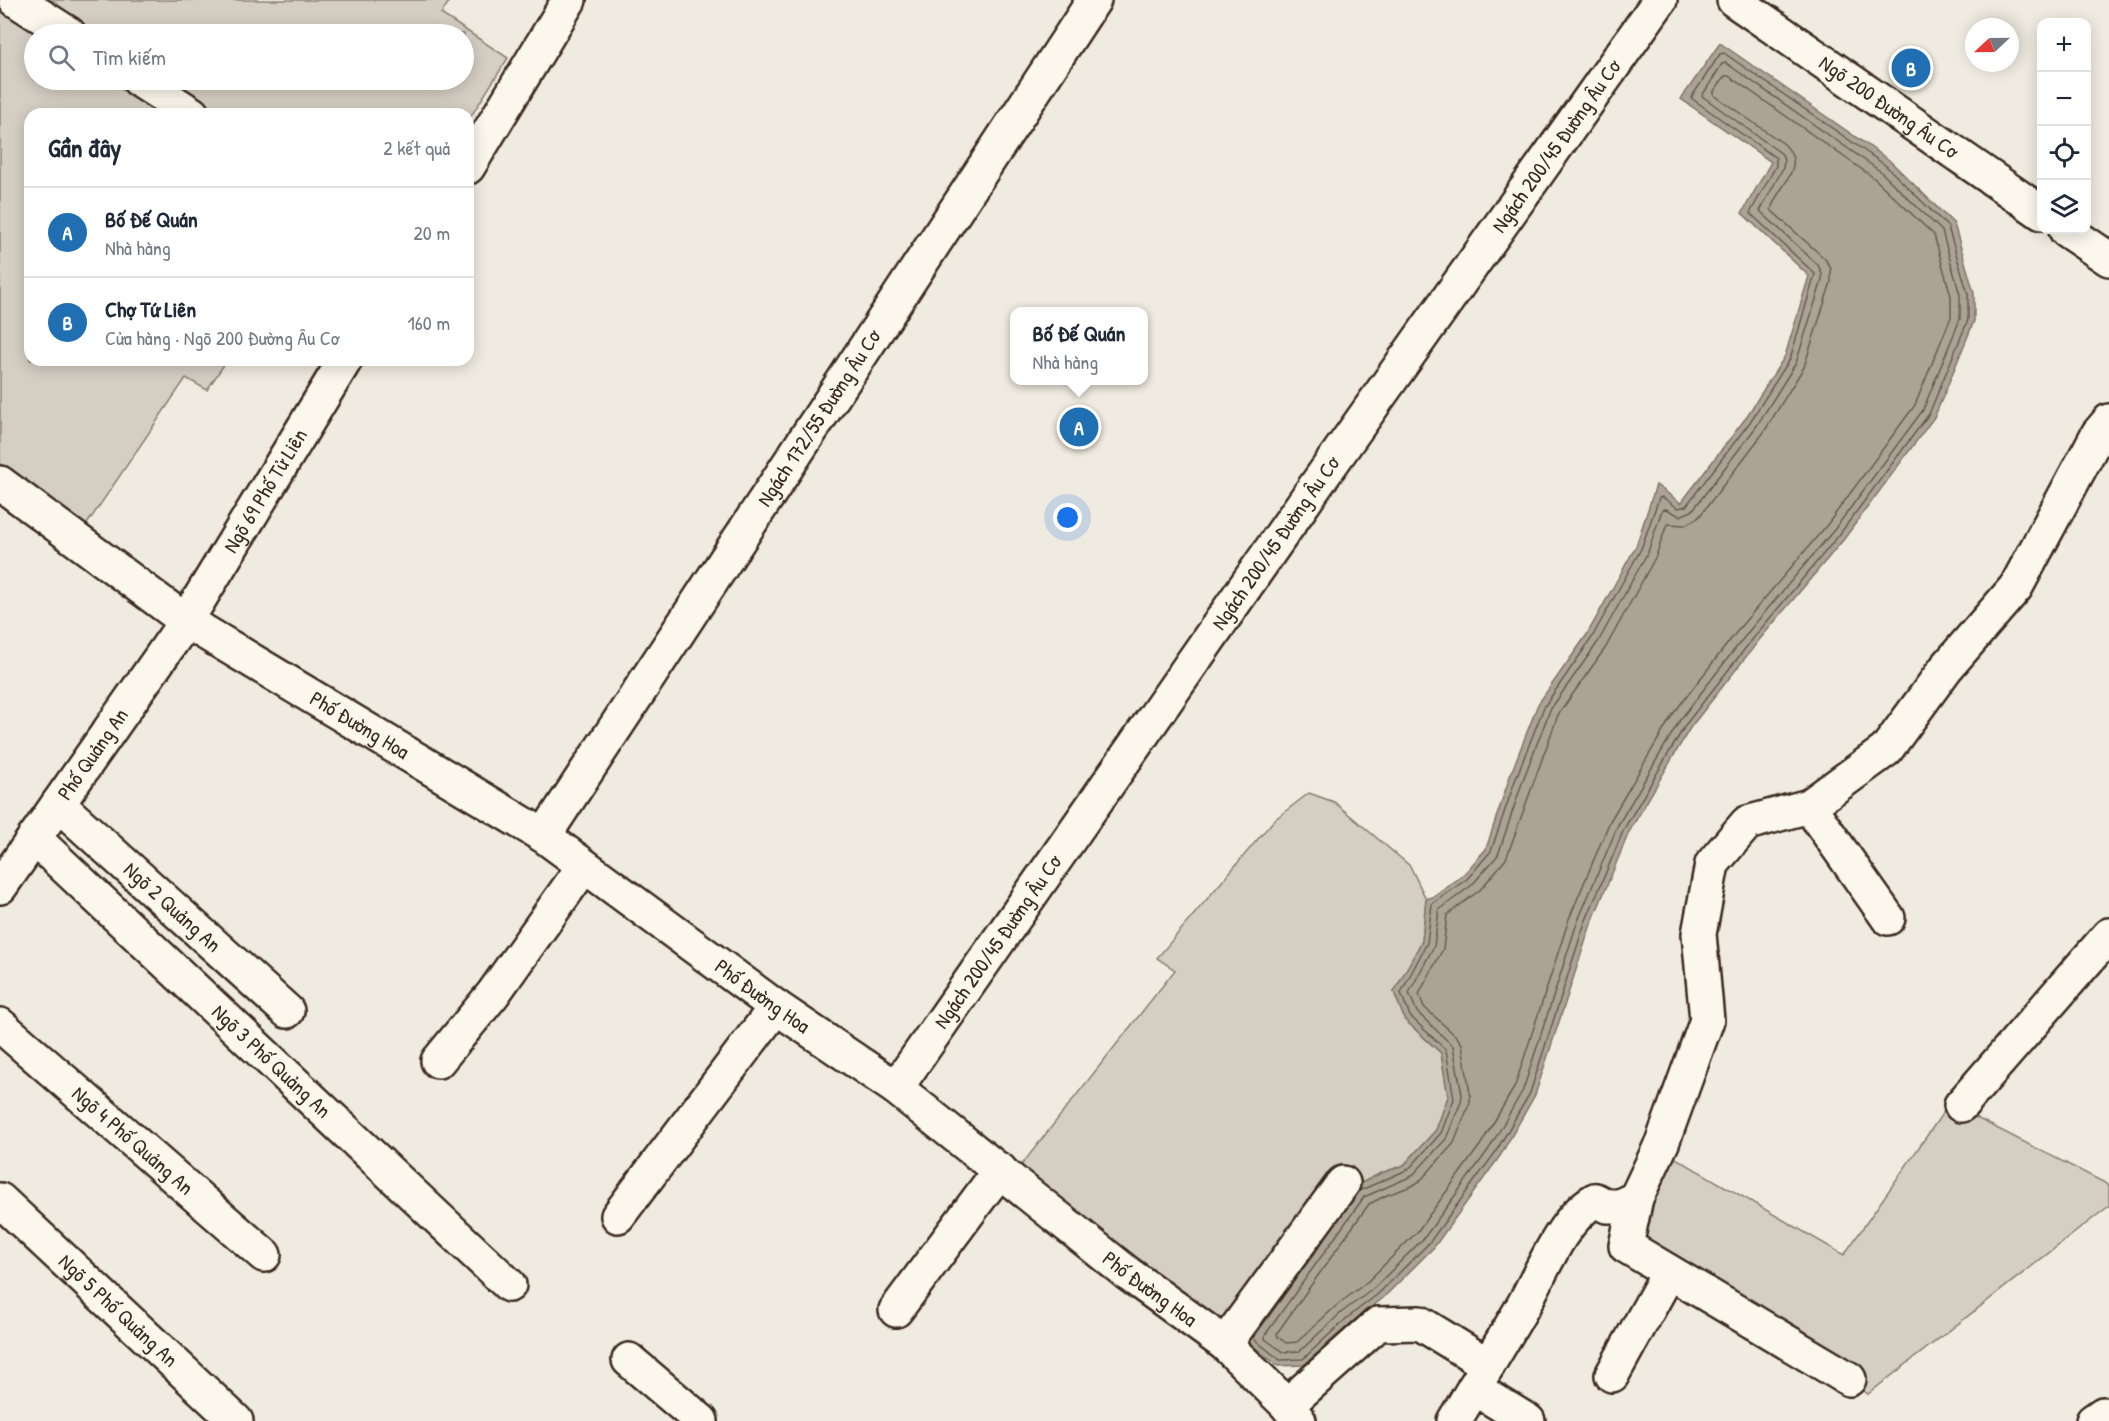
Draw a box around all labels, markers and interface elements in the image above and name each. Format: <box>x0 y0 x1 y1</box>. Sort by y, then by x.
north arrow <box>1965 18 2019 72</box>
map controls <box>2037 18 2091 234</box>
button: + <box>2037 18 2091 72</box>
search box <box>24 24 474 90</box>
icon: search <box>45 41 78 74</box>
text: Tìm kiếm <box>93 42 166 72</box>
pin: B <box>1892 46 1930 90</box>
street label: Ngõ 200 Đường Âu Cơ <box>1814 48 1965 166</box>
street label: Ngách 200/45 Đường Âu Cơ <box>1485 53 1628 238</box>
button: − <box>2037 72 2091 126</box>
button: locate <box>2037 126 2091 180</box>
text: Gần đây <box>48 130 121 165</box>
text: 2 kết quả <box>383 134 450 161</box>
button: layers <box>2037 180 2091 234</box>
text: Bố Đế Quán <box>105 204 198 234</box>
text: A <box>63 219 72 246</box>
text: 20 m <box>413 219 450 246</box>
text: Nhà hàng <box>105 234 171 261</box>
text: Chợ Tứ Liên <box>105 294 196 324</box>
popup <box>1010 307 1148 385</box>
text: B <box>62 309 73 336</box>
text: 160 m <box>408 309 450 336</box>
text: Bố Đế Quán <box>1033 318 1125 348</box>
street label: Ngách 172/55 Đường Âu Cơ <box>750 323 888 512</box>
text: Cửa hàng · Ngõ 200 Đường Âu Cơ <box>105 324 339 351</box>
text: Nhà hàng <box>1033 348 1098 375</box>
pin: A <box>1060 404 1098 450</box>
street label: Ngõ 69 Phố Tử Liên <box>216 423 314 558</box>
street label: Ngách 200/45 Đường Âu Cơ <box>1205 449 1347 635</box>
your location <box>1053 503 1082 532</box>
street label: Phố Đường Hoa <box>305 684 415 766</box>
street label: Phố Quảng An <box>50 702 135 806</box>
street label: Ngách 200/45 Đường Âu Cơ <box>927 848 1069 1034</box>
street label: Ngõ 2 Quảng An <box>117 855 228 959</box>
street label: Phố Đường Hoa <box>709 952 816 1040</box>
street label: Ngõ 3 Phố Quảng An <box>206 998 338 1124</box>
street label: Ngõ 4 Phố Quảng An <box>66 1079 200 1201</box>
street label: Phố Đường Hoa <box>1097 1244 1203 1333</box>
street label: Ngõ 5 Phố Quảng An <box>53 1247 185 1373</box>

